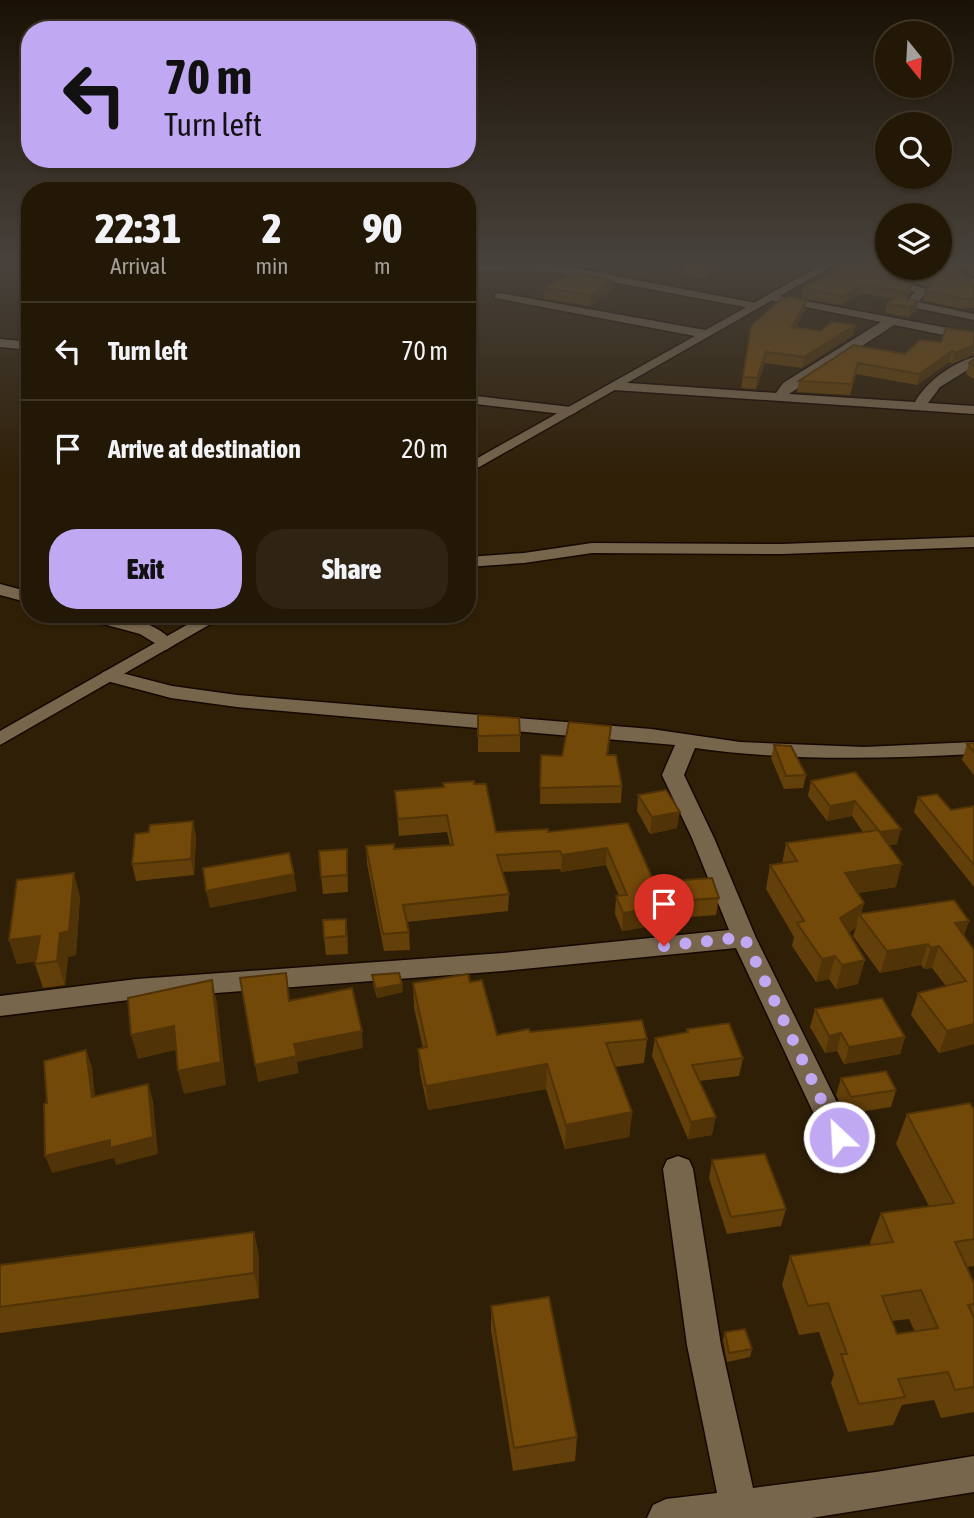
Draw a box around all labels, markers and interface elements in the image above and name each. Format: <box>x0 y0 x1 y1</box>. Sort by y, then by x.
north arrow <box>875 21 952 98</box>
map controls <box>875 21 952 280</box>
text: 70 m <box>164 48 252 104</box>
icon: left <box>49 49 140 140</box>
text: Turn left <box>164 106 262 143</box>
button: search <box>875 112 952 189</box>
button: layers <box>875 203 952 280</box>
text: 22:31 <box>95 204 181 252</box>
text: 2 <box>262 204 282 252</box>
text: 90 <box>363 204 402 252</box>
text: Arrival <box>110 253 166 279</box>
text: min <box>255 253 288 279</box>
text: m <box>374 253 391 279</box>
icon: left <box>49 332 87 370</box>
text: Turn left <box>108 336 188 366</box>
text: 70 m <box>401 336 448 366</box>
icon: arrive <box>49 430 87 468</box>
text: Arrive at destination <box>108 434 301 464</box>
text: 20 m <box>401 434 448 464</box>
button: Exit <box>49 529 242 609</box>
button: Share <box>256 529 448 609</box>
pin <box>634 874 694 946</box>
icon: arrive <box>645 885 683 923</box>
position arrow <box>802 1100 876 1174</box>

